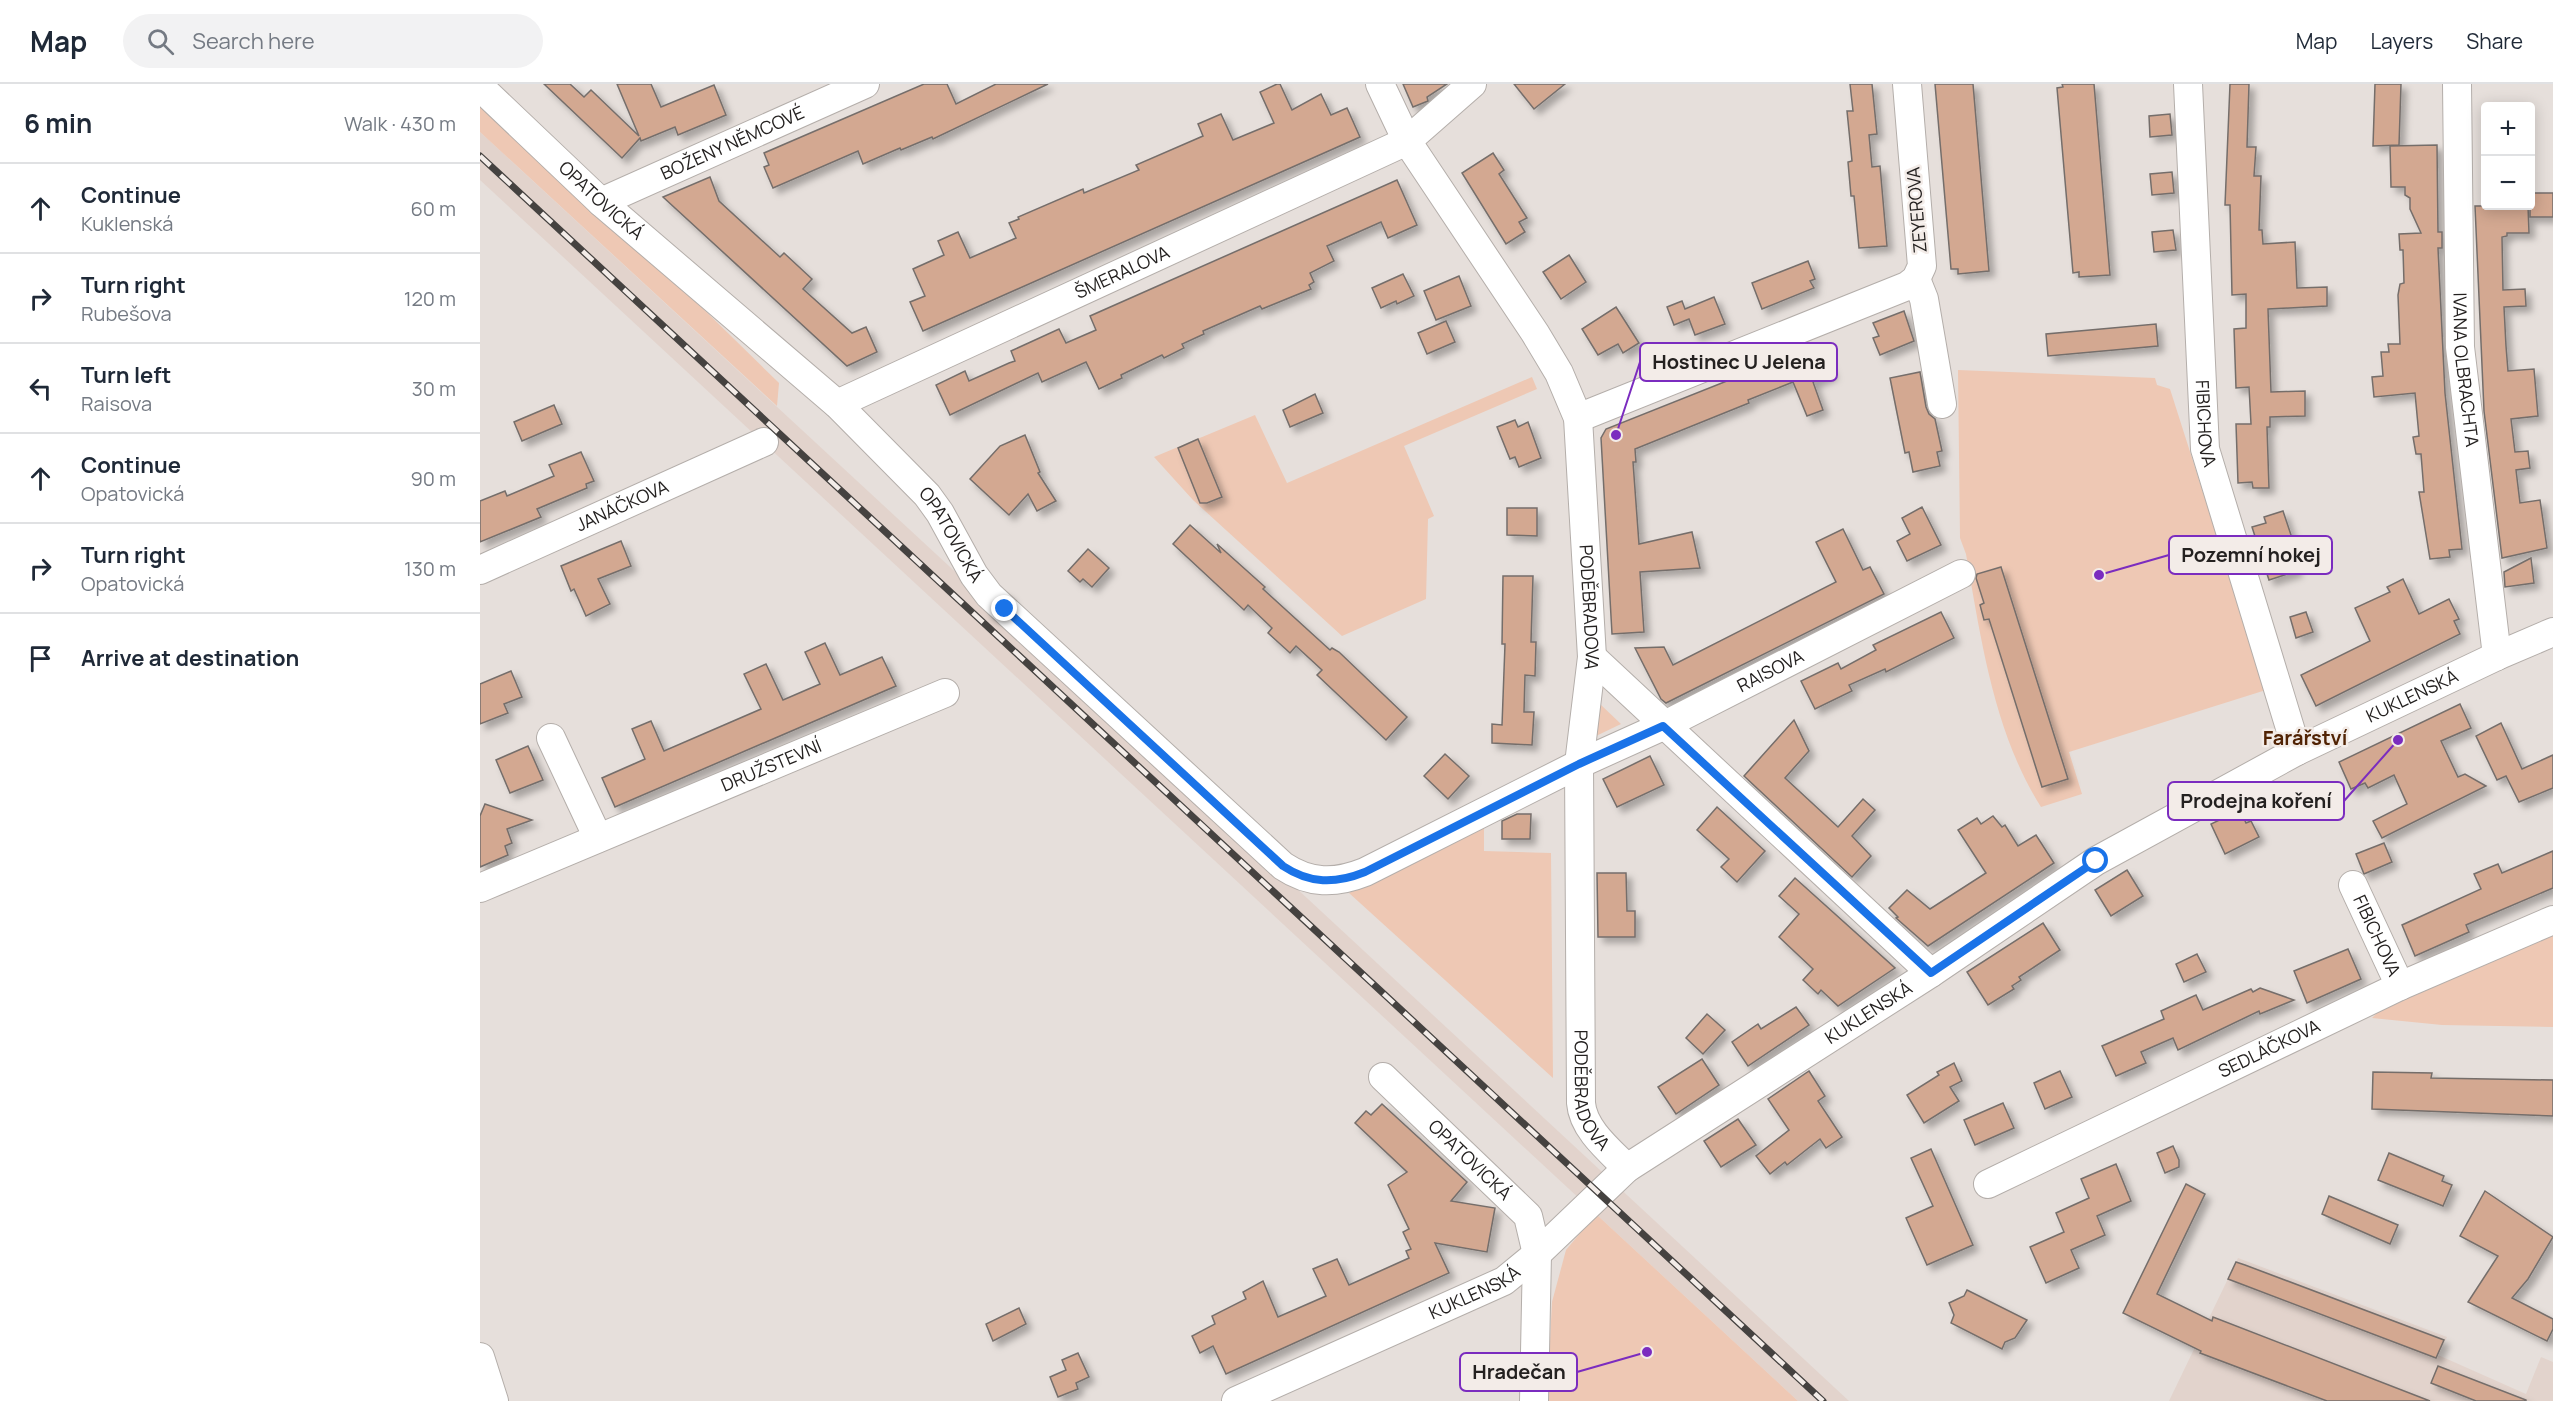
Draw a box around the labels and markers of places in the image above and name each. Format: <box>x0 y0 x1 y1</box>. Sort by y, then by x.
callout: Hostinec U Jelena <box>1640 343 1837 381</box>
callout: Pozemní hokej <box>2169 536 2332 574</box>
callout: Prodejna koření <box>2168 782 2344 820</box>
callout: Hradečan <box>1460 1353 1577 1391</box>

